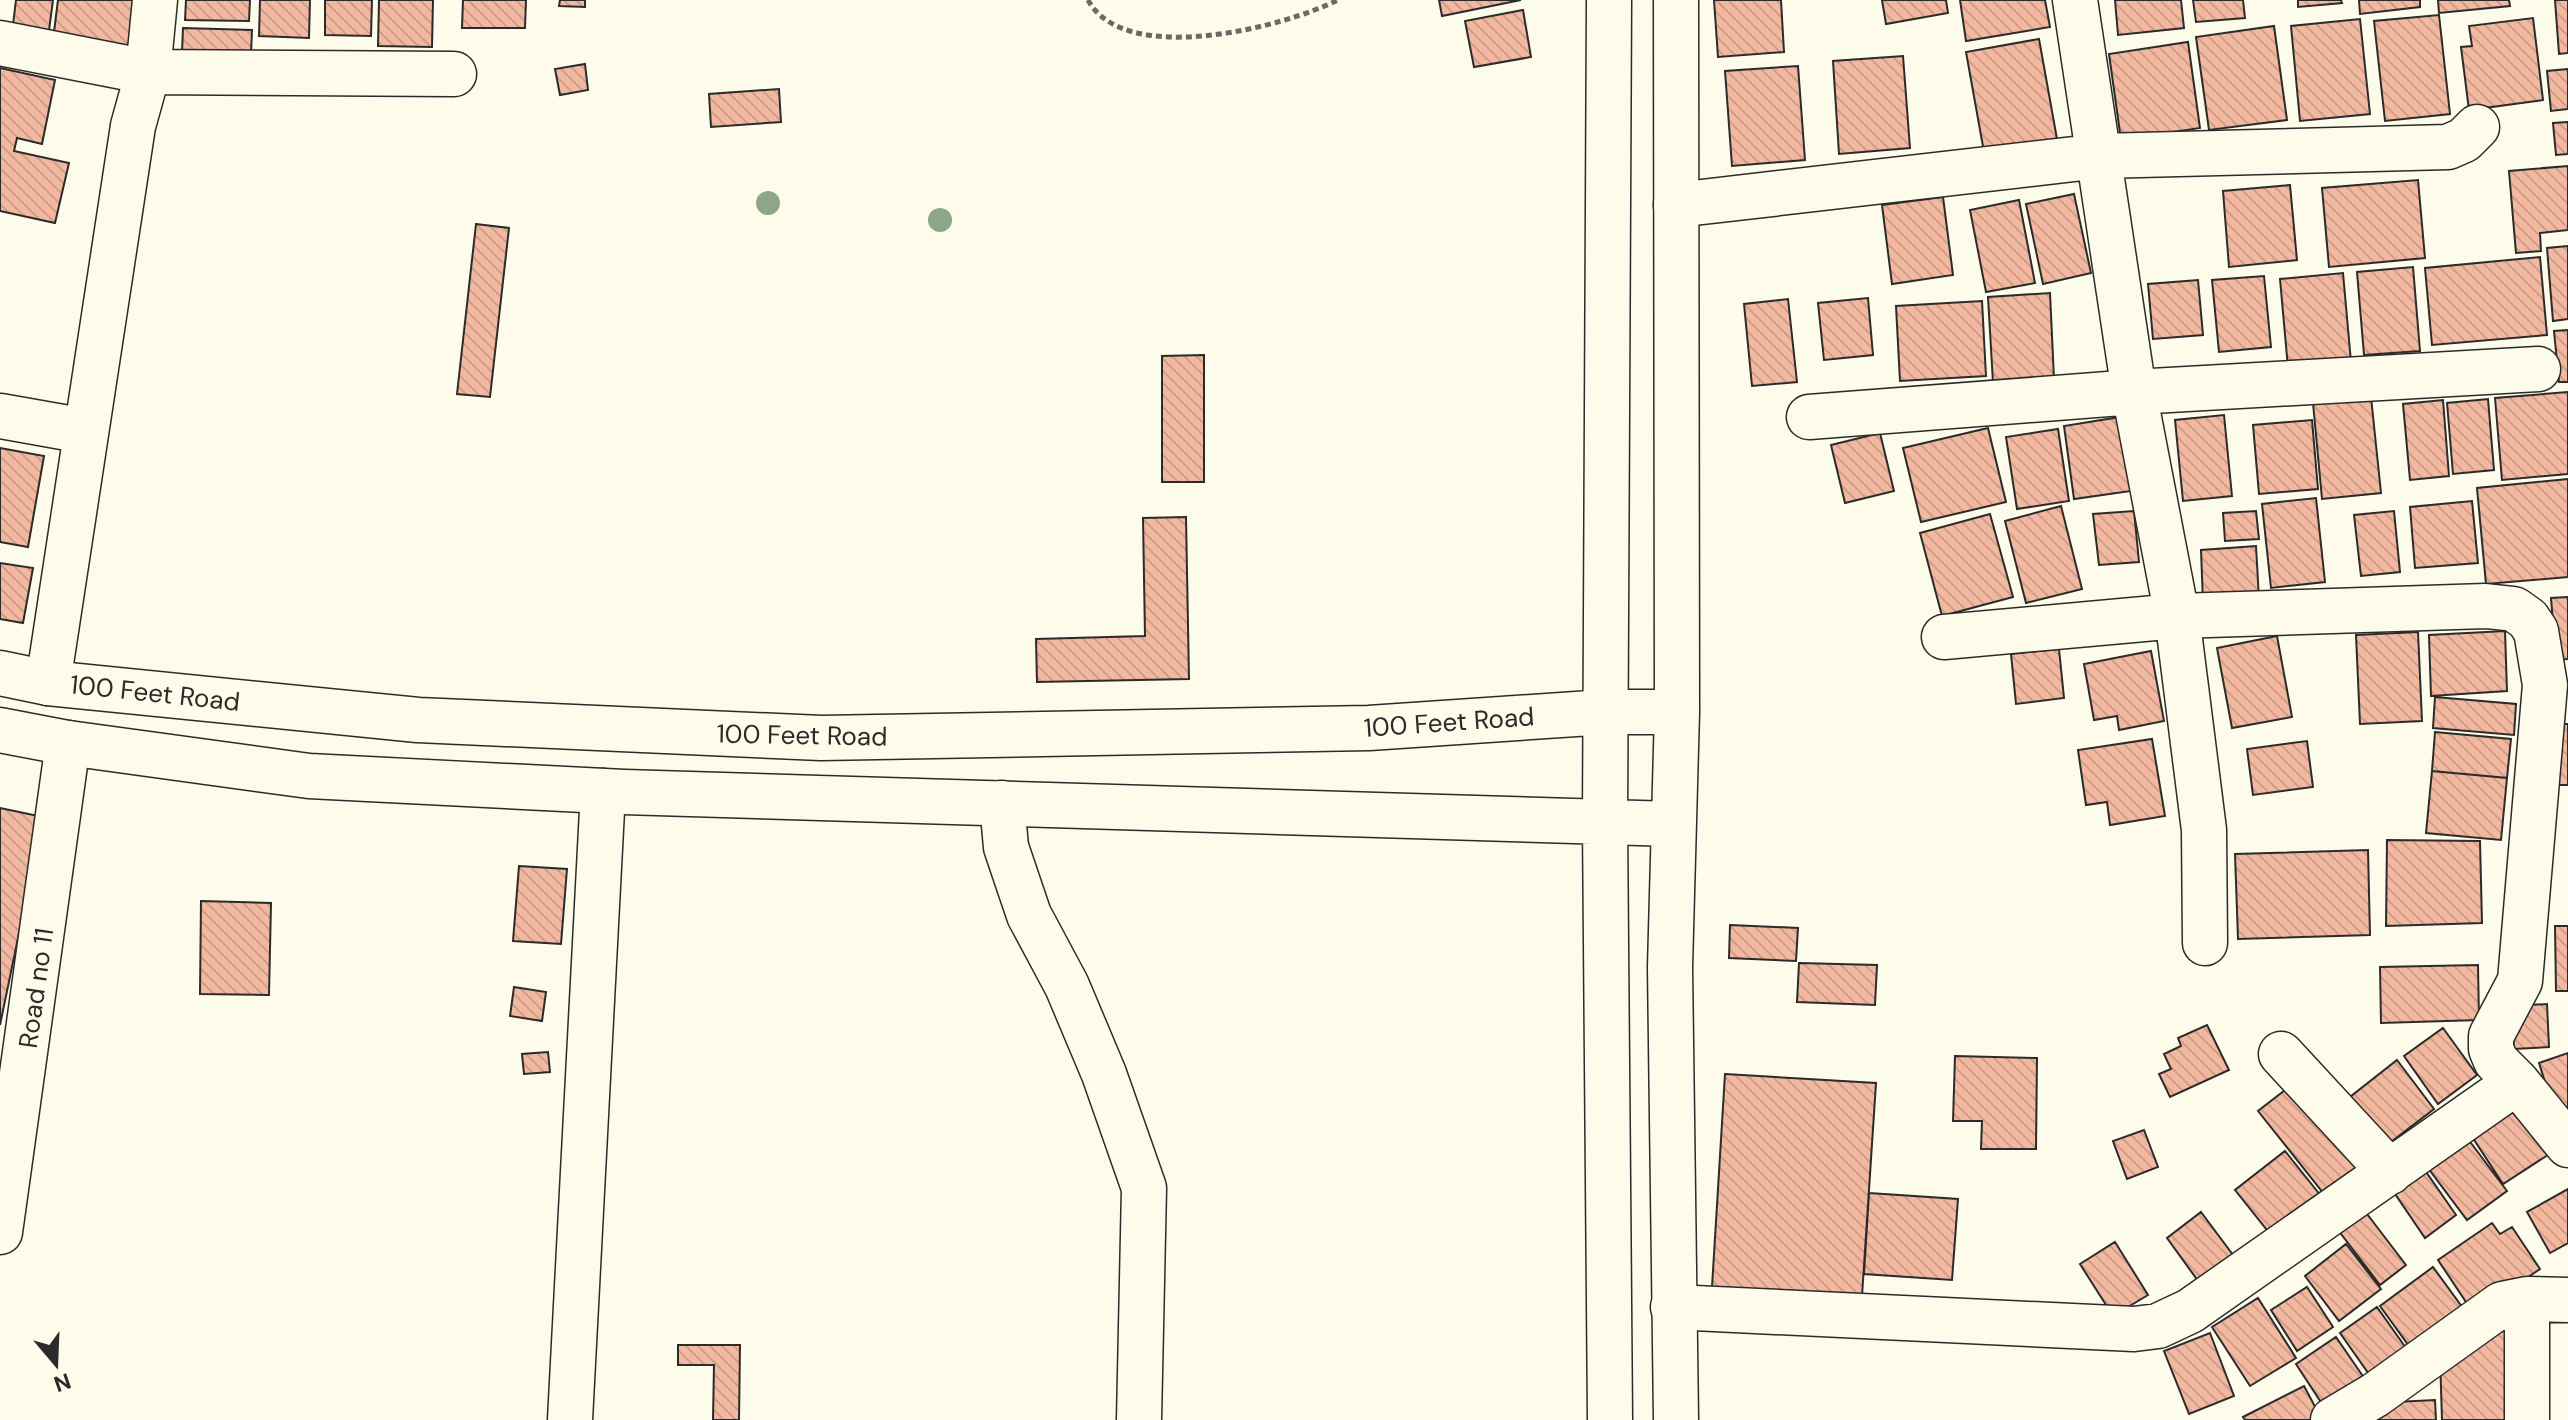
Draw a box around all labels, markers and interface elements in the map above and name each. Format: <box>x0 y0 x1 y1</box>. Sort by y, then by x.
street label: 100 Feet Road <box>68 667 242 719</box>
street label: 100 Feet Road <box>1363 699 1535 745</box>
street label: 100 Feet Road <box>716 717 888 753</box>
street label: Road no 11 <box>11 926 61 1050</box>
north arrow <box>16 1324 96 1404</box>
text: N <box>50 1366 75 1399</box>

